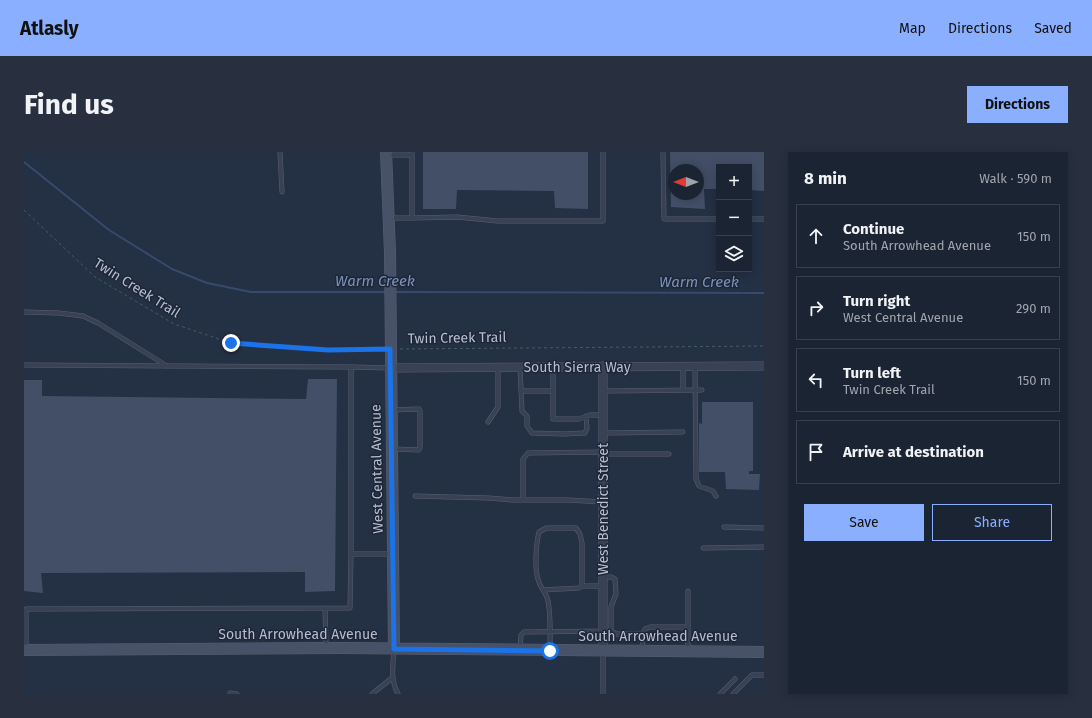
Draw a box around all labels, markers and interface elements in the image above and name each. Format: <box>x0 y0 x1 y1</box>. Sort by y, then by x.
text: Atlasly <box>20 17 79 40</box>
text: Map <box>899 20 926 37</box>
text: Directions <box>948 20 1012 37</box>
text: Saved <box>1034 20 1072 37</box>
button: Directions <box>967 86 1068 123</box>
text: Find us <box>24 88 114 121</box>
north arrow <box>668 164 704 200</box>
map controls <box>716 164 752 272</box>
button: + <box>716 164 752 200</box>
text: 8 min <box>804 168 847 189</box>
text: Walk · 590 m <box>979 171 1052 186</box>
button: − <box>716 200 752 236</box>
text: Continue <box>843 220 904 238</box>
icon: ahead <box>805 225 827 247</box>
text: 150 m <box>1017 229 1051 244</box>
button: layers <box>716 236 752 272</box>
text: South Arrowhead Avenue <box>843 238 991 253</box>
street label: Twin Creek Trail <box>91 255 183 321</box>
water label: Warm Creek <box>335 272 415 290</box>
water label: Warm Creek <box>659 273 739 291</box>
text: Turn right <box>843 292 910 310</box>
icon: right <box>805 297 827 319</box>
text: 290 m <box>1016 301 1051 316</box>
text: West Central Avenue <box>843 310 963 325</box>
street label: Twin Creek Trail <box>407 329 507 347</box>
route end <box>222 334 240 352</box>
street label: South Sierra Way <box>523 359 631 376</box>
text: Turn left <box>843 364 901 382</box>
icon: left <box>805 369 827 391</box>
text: 150 m <box>1017 373 1051 388</box>
text: Twin Creek Trail <box>843 382 935 397</box>
street label: West Central Avenue <box>367 404 387 534</box>
icon: arrive <box>805 441 827 463</box>
street label: West Benedict Street <box>595 442 612 575</box>
text: Arrive at destination <box>843 443 984 461</box>
button: Save <box>804 504 924 541</box>
button: Share <box>932 504 1052 541</box>
street label: South Arrowhead Avenue <box>218 626 378 643</box>
street label: South Arrowhead Avenue <box>578 628 738 645</box>
route start <box>541 642 559 660</box>

